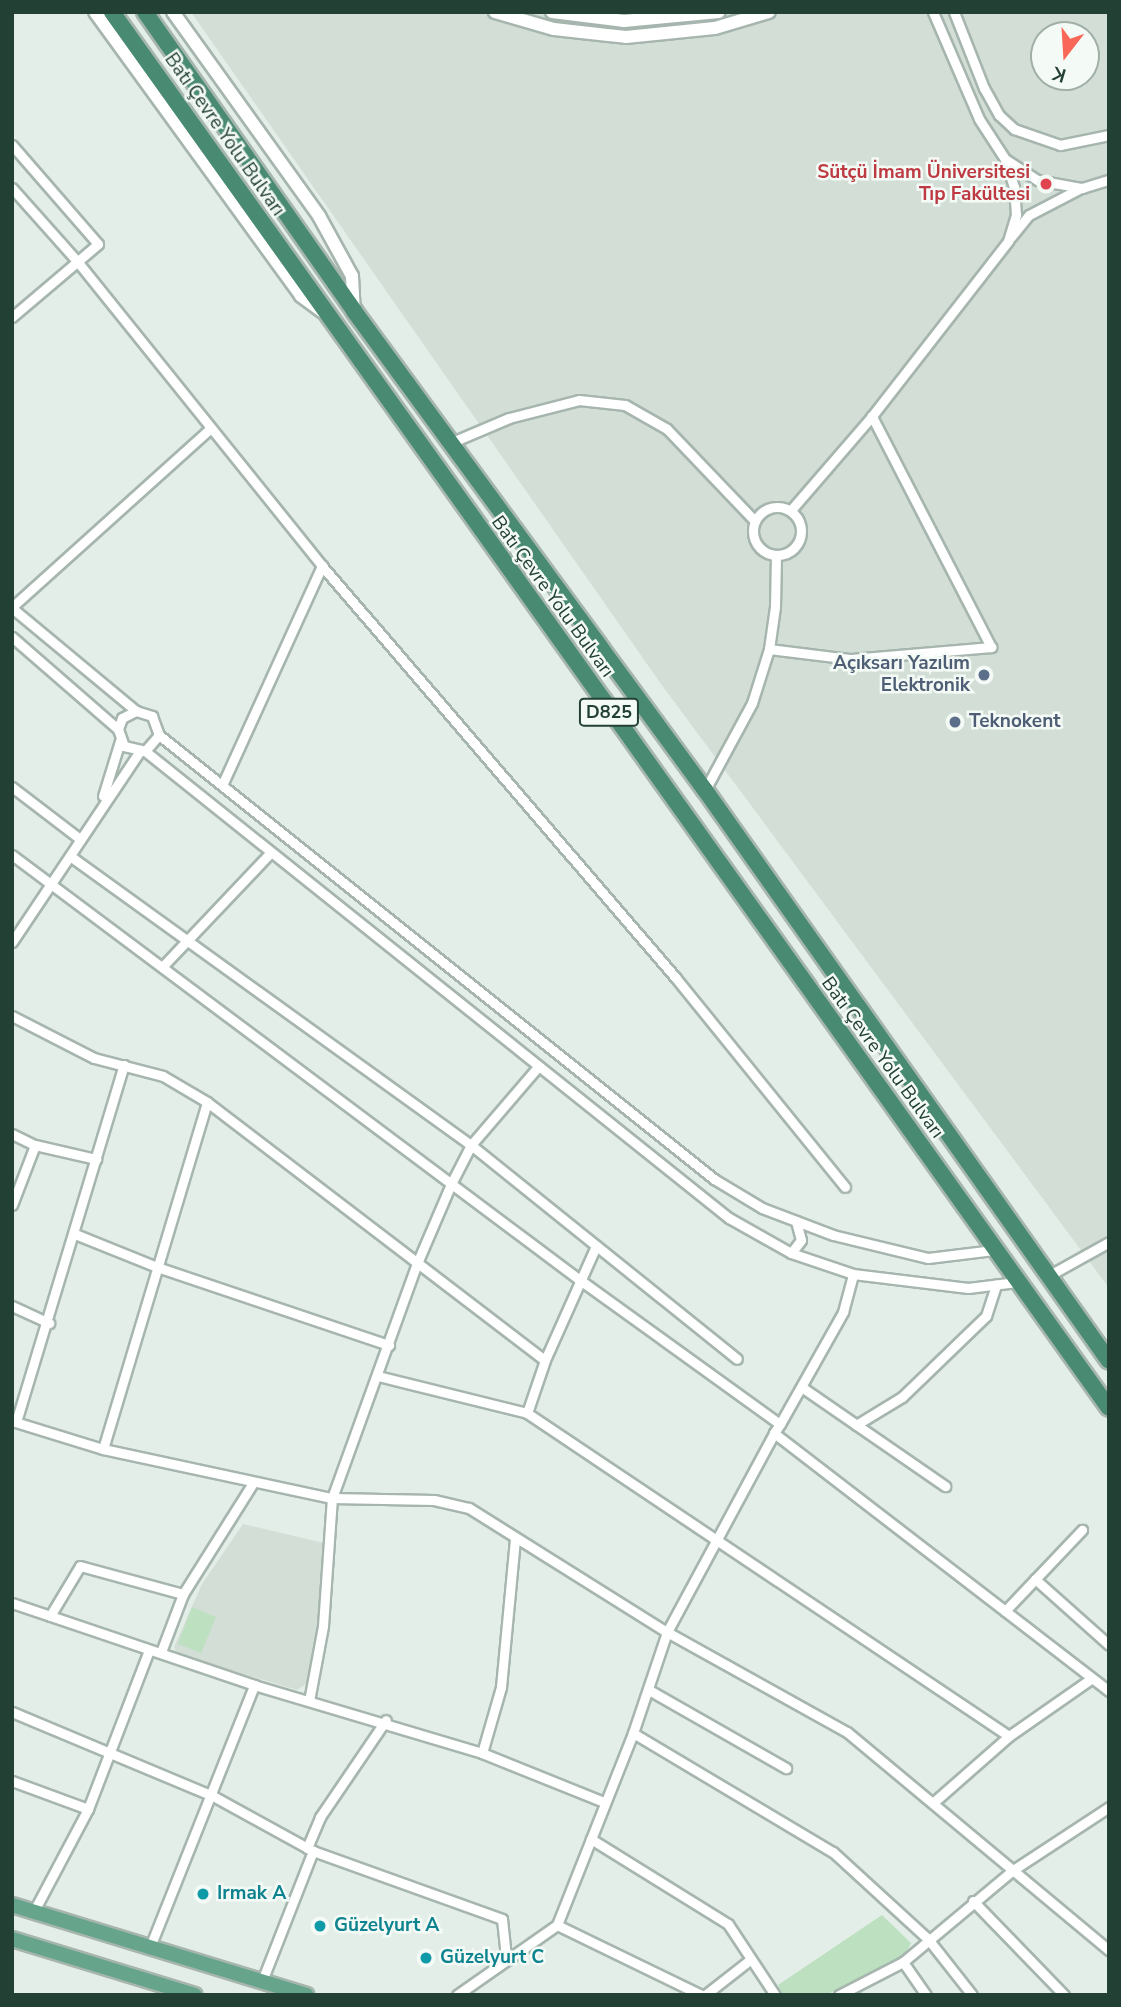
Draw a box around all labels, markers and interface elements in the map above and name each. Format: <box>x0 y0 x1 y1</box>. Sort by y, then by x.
north arrow <box>1030 21 1100 91</box>
street label: Batı Çevre Yolu Bulvarı <box>159 49 289 221</box>
text: K <box>1050 60 1069 88</box>
place label: Sütçü İmam Üniversitesi Tıp Fakültesi <box>817 162 1030 206</box>
marker: Sütçü İmam Üniversitesi Tıp Fakültesi <box>1036 174 1056 194</box>
street label: Batı Çevre Yolu Bulvarı <box>486 512 618 682</box>
place label: Açıksarı Yazılım Elektronik <box>833 653 970 697</box>
marker: Açıksarı Yazılım Elektronik <box>976 667 992 683</box>
road number: D825 <box>578 698 640 726</box>
place label: Teknokent <box>969 711 1061 733</box>
marker: Teknokent <box>947 714 963 730</box>
street label: Batı Çevre Yolu Bulvarı <box>816 973 948 1143</box>
place label: Irmak A <box>217 1883 286 1905</box>
marker: Irmak A <box>195 1886 211 1902</box>
place label: Güzelyurt A <box>334 1915 439 1937</box>
marker: Güzelyurt A <box>312 1918 328 1934</box>
place label: Güzelyurt C <box>440 1947 544 1969</box>
marker: Güzelyurt C <box>418 1950 434 1966</box>

